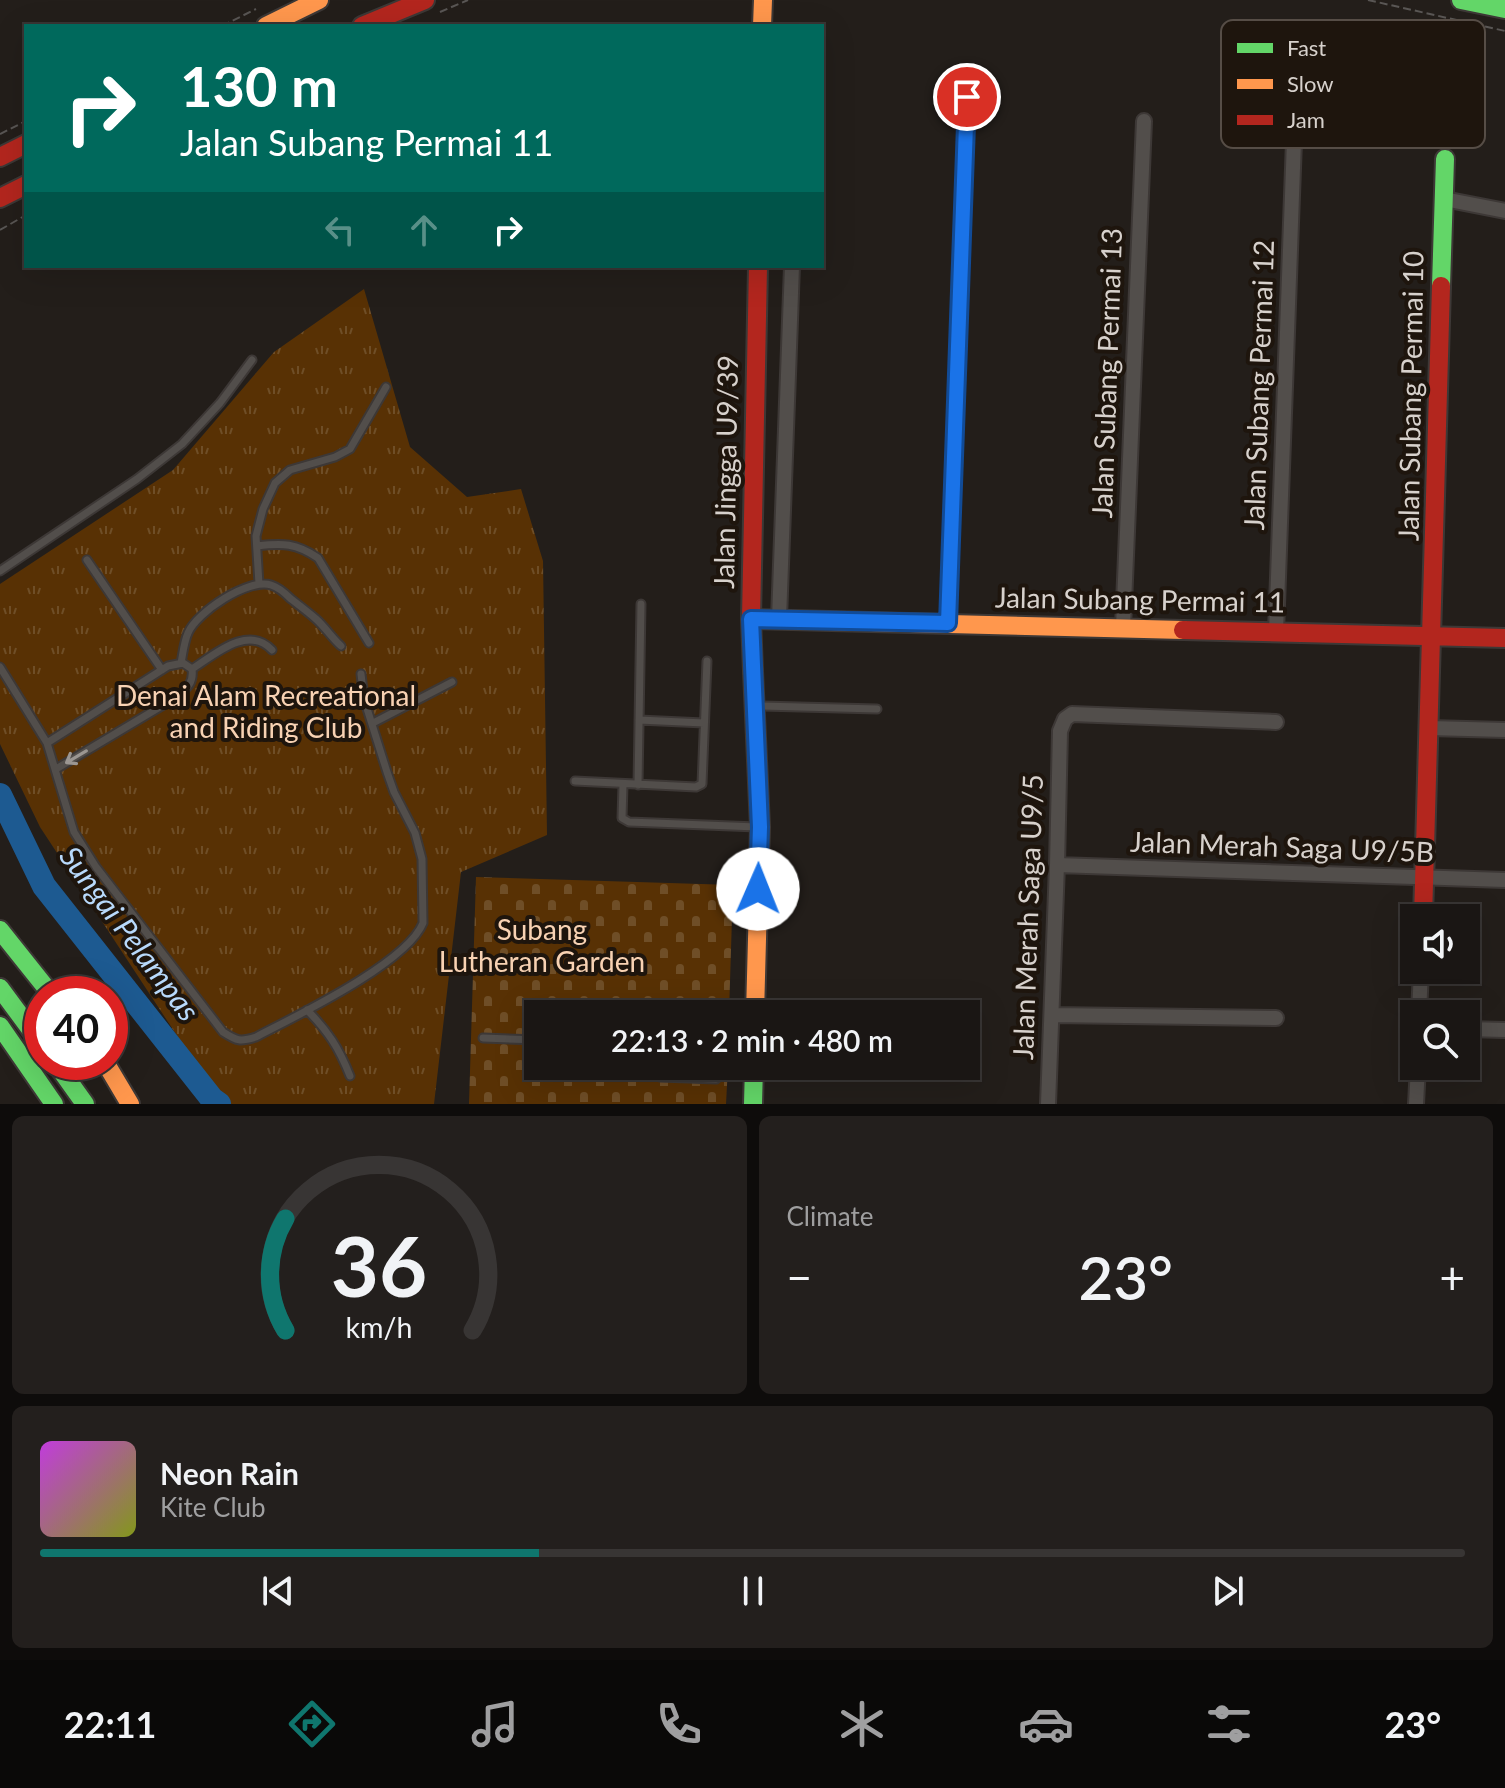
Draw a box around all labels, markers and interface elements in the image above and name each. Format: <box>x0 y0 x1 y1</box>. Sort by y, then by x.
legend <box>1221 20 1485 148</box>
text: Fast <box>1287 34 1326 61</box>
text: 130 m <box>180 52 338 119</box>
icon: right <box>48 56 152 160</box>
pin <box>933 63 1001 131</box>
text: Slow <box>1287 70 1334 97</box>
icon: arrive <box>945 75 989 119</box>
text: Jam <box>1287 106 1325 133</box>
text: Jalan Subang Permai 11 <box>180 120 553 164</box>
icon: left <box>318 208 362 252</box>
icon: ahead <box>402 208 446 252</box>
icon: right <box>486 208 530 252</box>
street label: Jalan Subang Permai 13 <box>1084 227 1128 519</box>
street label: Jalan Subang Permai 12 <box>1236 239 1280 531</box>
street label: Jalan Subang Permai 10 <box>1390 251 1430 541</box>
street label: Jalan Jingga U9/39 <box>706 355 744 589</box>
street label: Jalan Subang Permai 11 <box>995 579 1285 619</box>
park label: Denai Alam Recreational and Riding Club <box>116 678 416 744</box>
one-way arrow <box>65 749 88 765</box>
street label: Jalan Merah Saga U9/5 <box>1005 774 1049 1060</box>
street label: Jalan Merah Saga U9/5B <box>1130 824 1434 868</box>
water label: Sungai Pelampas <box>53 838 208 1027</box>
position arrow <box>716 847 800 931</box>
map controls <box>1400 904 1480 1080</box>
button: sound <box>1400 904 1480 984</box>
park label: Subang Lutheran Garden <box>439 912 645 978</box>
speed limit sign: 40 <box>24 976 128 1080</box>
button: search <box>1400 1000 1480 1080</box>
text: 22:13 · 2 min · 480 m <box>611 1022 893 1058</box>
text: Climate <box>787 1200 873 1232</box>
text: 36 <box>331 1215 428 1315</box>
text: 23° <box>1079 1241 1173 1313</box>
text: − <box>787 1251 812 1303</box>
text: + <box>1439 1251 1465 1303</box>
text: km/h <box>346 1310 413 1344</box>
text: Neon Rain <box>160 1455 299 1491</box>
text: Kite Club <box>160 1491 266 1523</box>
icon: previous <box>256 1569 300 1613</box>
icon: pause <box>731 1569 775 1613</box>
icon: next <box>1206 1569 1250 1613</box>
icon: directions <box>284 1696 340 1752</box>
icon: music <box>467 1696 523 1752</box>
icon: phone <box>651 1696 707 1752</box>
icon: climate <box>834 1696 890 1752</box>
icon: car <box>1018 1696 1074 1752</box>
icon: filters <box>1201 1696 1257 1752</box>
text: 22:11 <box>64 1702 157 1746</box>
text: 23° <box>1384 1702 1441 1746</box>

